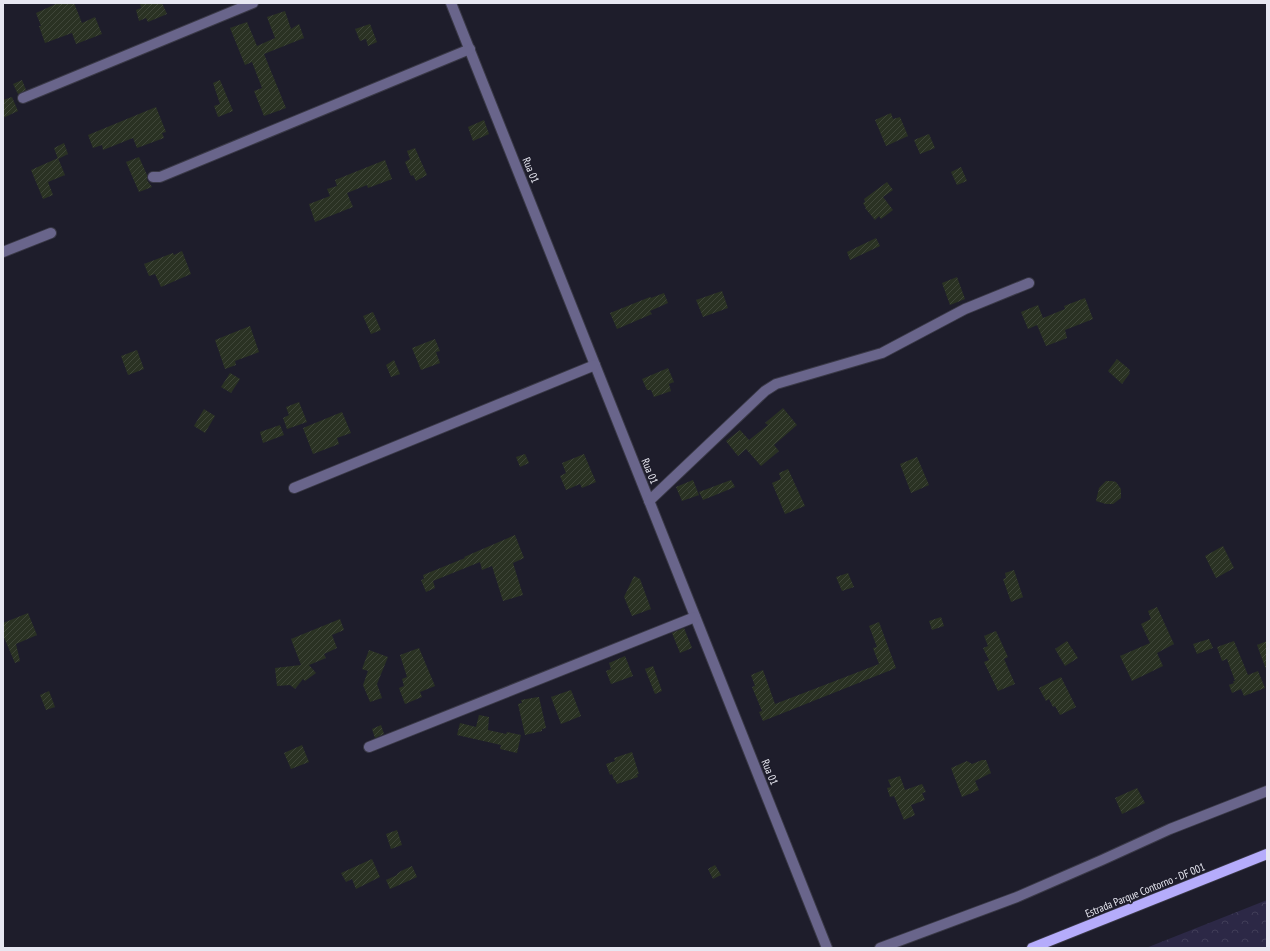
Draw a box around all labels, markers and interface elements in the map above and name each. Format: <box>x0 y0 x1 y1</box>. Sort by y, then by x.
street label: Rua 01 <box>520 155 543 185</box>
street label: Rua 01 <box>639 456 662 486</box>
street label: Rua 01 <box>759 757 782 787</box>
street label: Estrada Parque Contorno - DF 001 <box>1083 860 1207 920</box>

